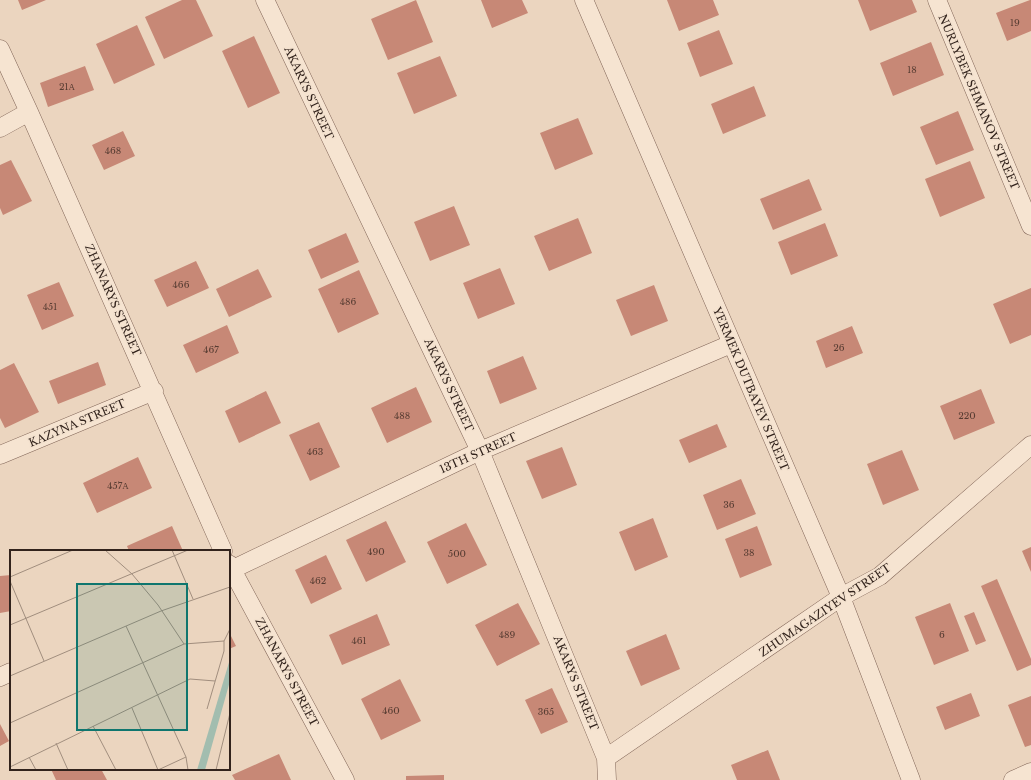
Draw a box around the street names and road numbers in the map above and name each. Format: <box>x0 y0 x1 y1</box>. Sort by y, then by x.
street label: NURLYBEK SHMANOV STREET <box>936 12 1023 192</box>
street label: AKARYS STREET <box>281 43 337 142</box>
street label: ZHANARYS STREET <box>82 242 144 358</box>
street label: YERMEK DUTBAYEV STREET <box>710 304 792 473</box>
street label: AKARYS STREET <box>421 335 477 434</box>
street label: KAZYNA STREET <box>26 396 128 450</box>
street label: 13TH STREET <box>437 430 519 476</box>
street label: ZHUMAGAZIYEV STREET <box>756 560 894 659</box>
street label: ZHANARYS STREET <box>252 615 322 729</box>
street label: AKARYS STREET <box>550 632 602 733</box>

